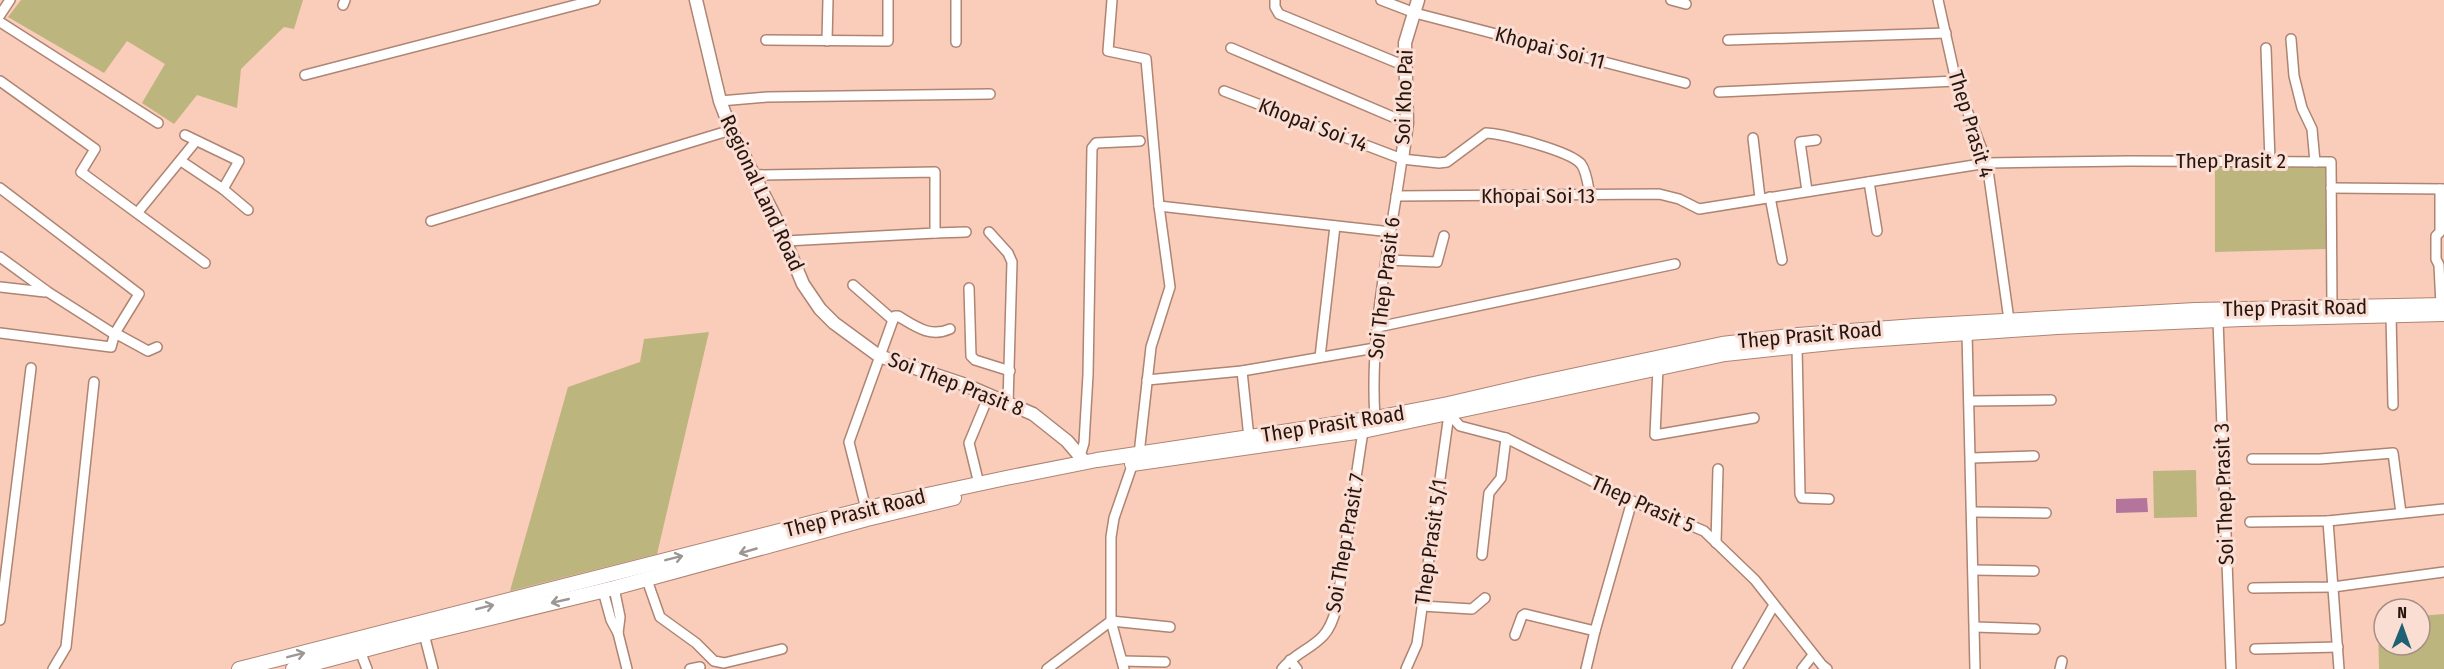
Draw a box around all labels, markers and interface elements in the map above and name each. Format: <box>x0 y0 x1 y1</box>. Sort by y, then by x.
street label: Khopai Soi 11 <box>1492 21 1608 75</box>
street label: Soi Kho Pai <box>1389 49 1419 145</box>
street label: Thep Prasit 4 <box>1942 67 2000 181</box>
street label: Khopai Soi 14 <box>1255 92 1371 158</box>
street label: Regional Land Road <box>714 111 810 275</box>
street label: Thep Prasit 2 <box>2176 148 2286 174</box>
street label: Khopai Soi 13 <box>1481 183 1595 209</box>
street label: Soi Thep Prasit 6 <box>1362 216 1406 360</box>
street label: Thep Prasit Road <box>2223 294 2367 322</box>
street label: Thep Prasit Road <box>1737 316 1883 354</box>
street label: Soi Thep Prasit 8 <box>885 346 1027 422</box>
street label: Thep Prasit Road <box>1260 400 1406 448</box>
street label: Soi Thep Prasit 3 <box>2209 423 2239 565</box>
street label: Thep Prasit 5 <box>1587 470 1699 538</box>
street label: Soi Thep Prasit 7 <box>1320 471 1370 615</box>
street label: Thep Prasit 5/1 <box>1409 477 1453 607</box>
street label: Thep Prasit Road <box>782 483 928 543</box>
one-way arrow <box>739 546 758 557</box>
one-way arrow <box>664 552 683 564</box>
one-way arrow <box>551 596 570 608</box>
north arrow <box>2372 597 2432 657</box>
one-way arrow <box>475 600 494 612</box>
text: N <box>2397 603 2407 622</box>
one-way arrow <box>286 648 305 660</box>

